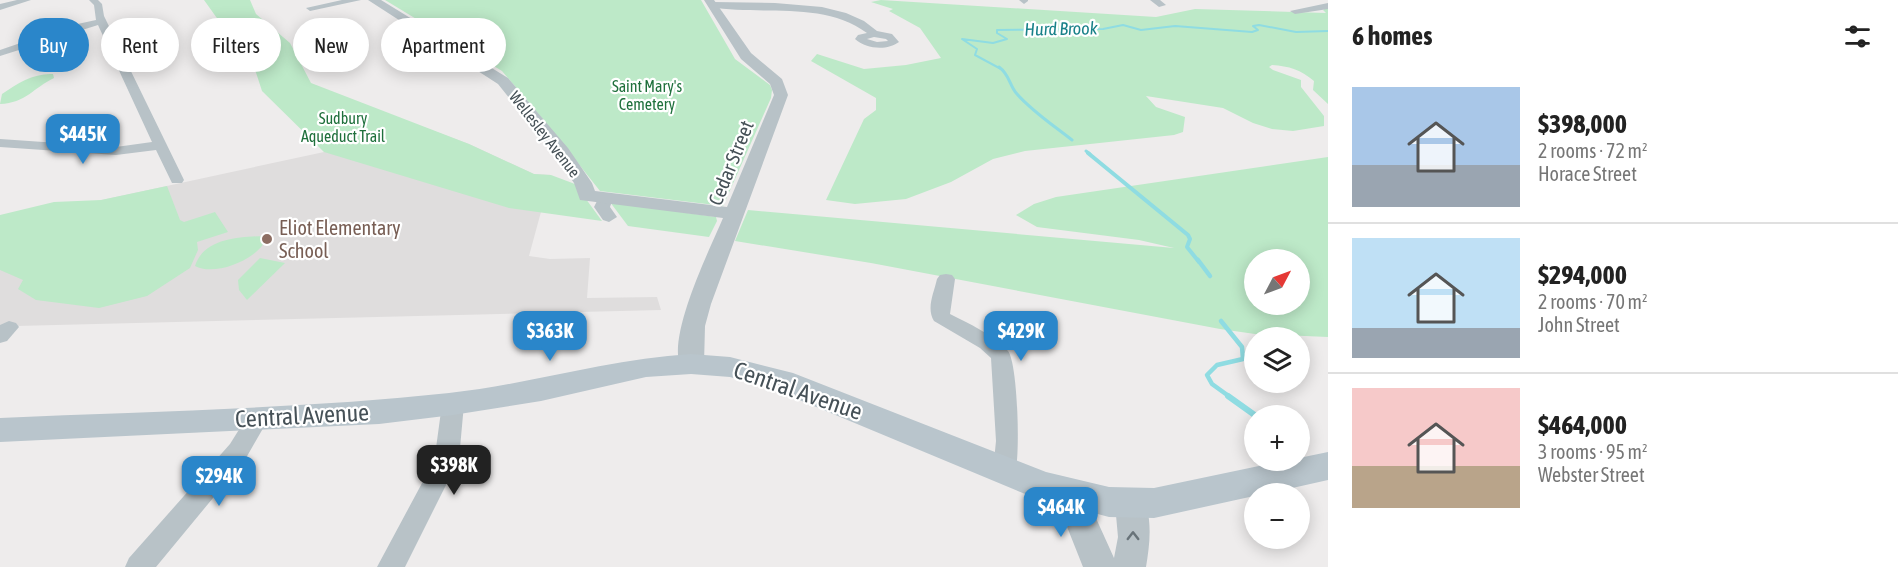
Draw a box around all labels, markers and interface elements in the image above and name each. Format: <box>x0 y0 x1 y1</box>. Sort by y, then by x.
water label: Hurd Brook <box>1024 17 1099 40</box>
chip: Buy <box>18 18 89 72</box>
chip: Rent <box>101 18 179 72</box>
chip: Filters <box>191 18 281 72</box>
chip: New <box>293 18 369 72</box>
chip: Apartment <box>381 18 506 72</box>
icon: filters <box>1841 20 1874 53</box>
text: 6 homes <box>1352 21 1432 51</box>
park label: Saint Mary's Cemetery <box>612 77 682 114</box>
street label: Wellesley Avenue <box>505 88 584 181</box>
park label: Sudbury Aqueduct Trail <box>301 109 386 146</box>
text: $398,000 <box>1538 109 1627 139</box>
icon: home <box>1400 111 1472 183</box>
pin: $445K <box>41 114 125 165</box>
street label: Cedar Street <box>703 117 758 209</box>
text: $445K <box>60 122 106 145</box>
text: 2 rooms · 72 m² <box>1538 139 1648 162</box>
text: Horace Street <box>1538 162 1637 185</box>
place label: Eliot Elementary School <box>279 216 400 262</box>
marker: Eliot Elementary School <box>260 232 274 246</box>
north arrow <box>1244 249 1310 315</box>
map controls <box>1244 249 1310 549</box>
text: $294,000 <box>1538 260 1627 290</box>
icon: home <box>1400 262 1472 334</box>
text: 2 rooms · 70 m² <box>1538 290 1648 313</box>
pin: $363K <box>508 311 592 362</box>
pin: $429K <box>979 311 1063 362</box>
text: John Street <box>1538 313 1620 336</box>
text: $363K <box>527 319 573 342</box>
text: $429K <box>998 319 1044 342</box>
button: layers <box>1244 327 1310 393</box>
street label: Central Avenue <box>730 356 866 425</box>
street label: Central Avenue <box>234 399 370 432</box>
button: + <box>1244 405 1310 471</box>
text: $464,000 <box>1538 410 1627 440</box>
icon: home <box>1400 412 1472 484</box>
text: 3 rooms · 95 m² <box>1538 440 1648 463</box>
pin: $398K <box>412 445 496 496</box>
text: $398K <box>431 453 477 476</box>
pin: $294K <box>177 456 261 507</box>
text: Webster Street <box>1538 463 1645 486</box>
text: $294K <box>196 464 242 487</box>
button: − <box>1244 483 1310 549</box>
pin: $464K <box>1019 487 1103 538</box>
text: $464K <box>1038 495 1084 518</box>
one-way arrow <box>1127 531 1139 540</box>

